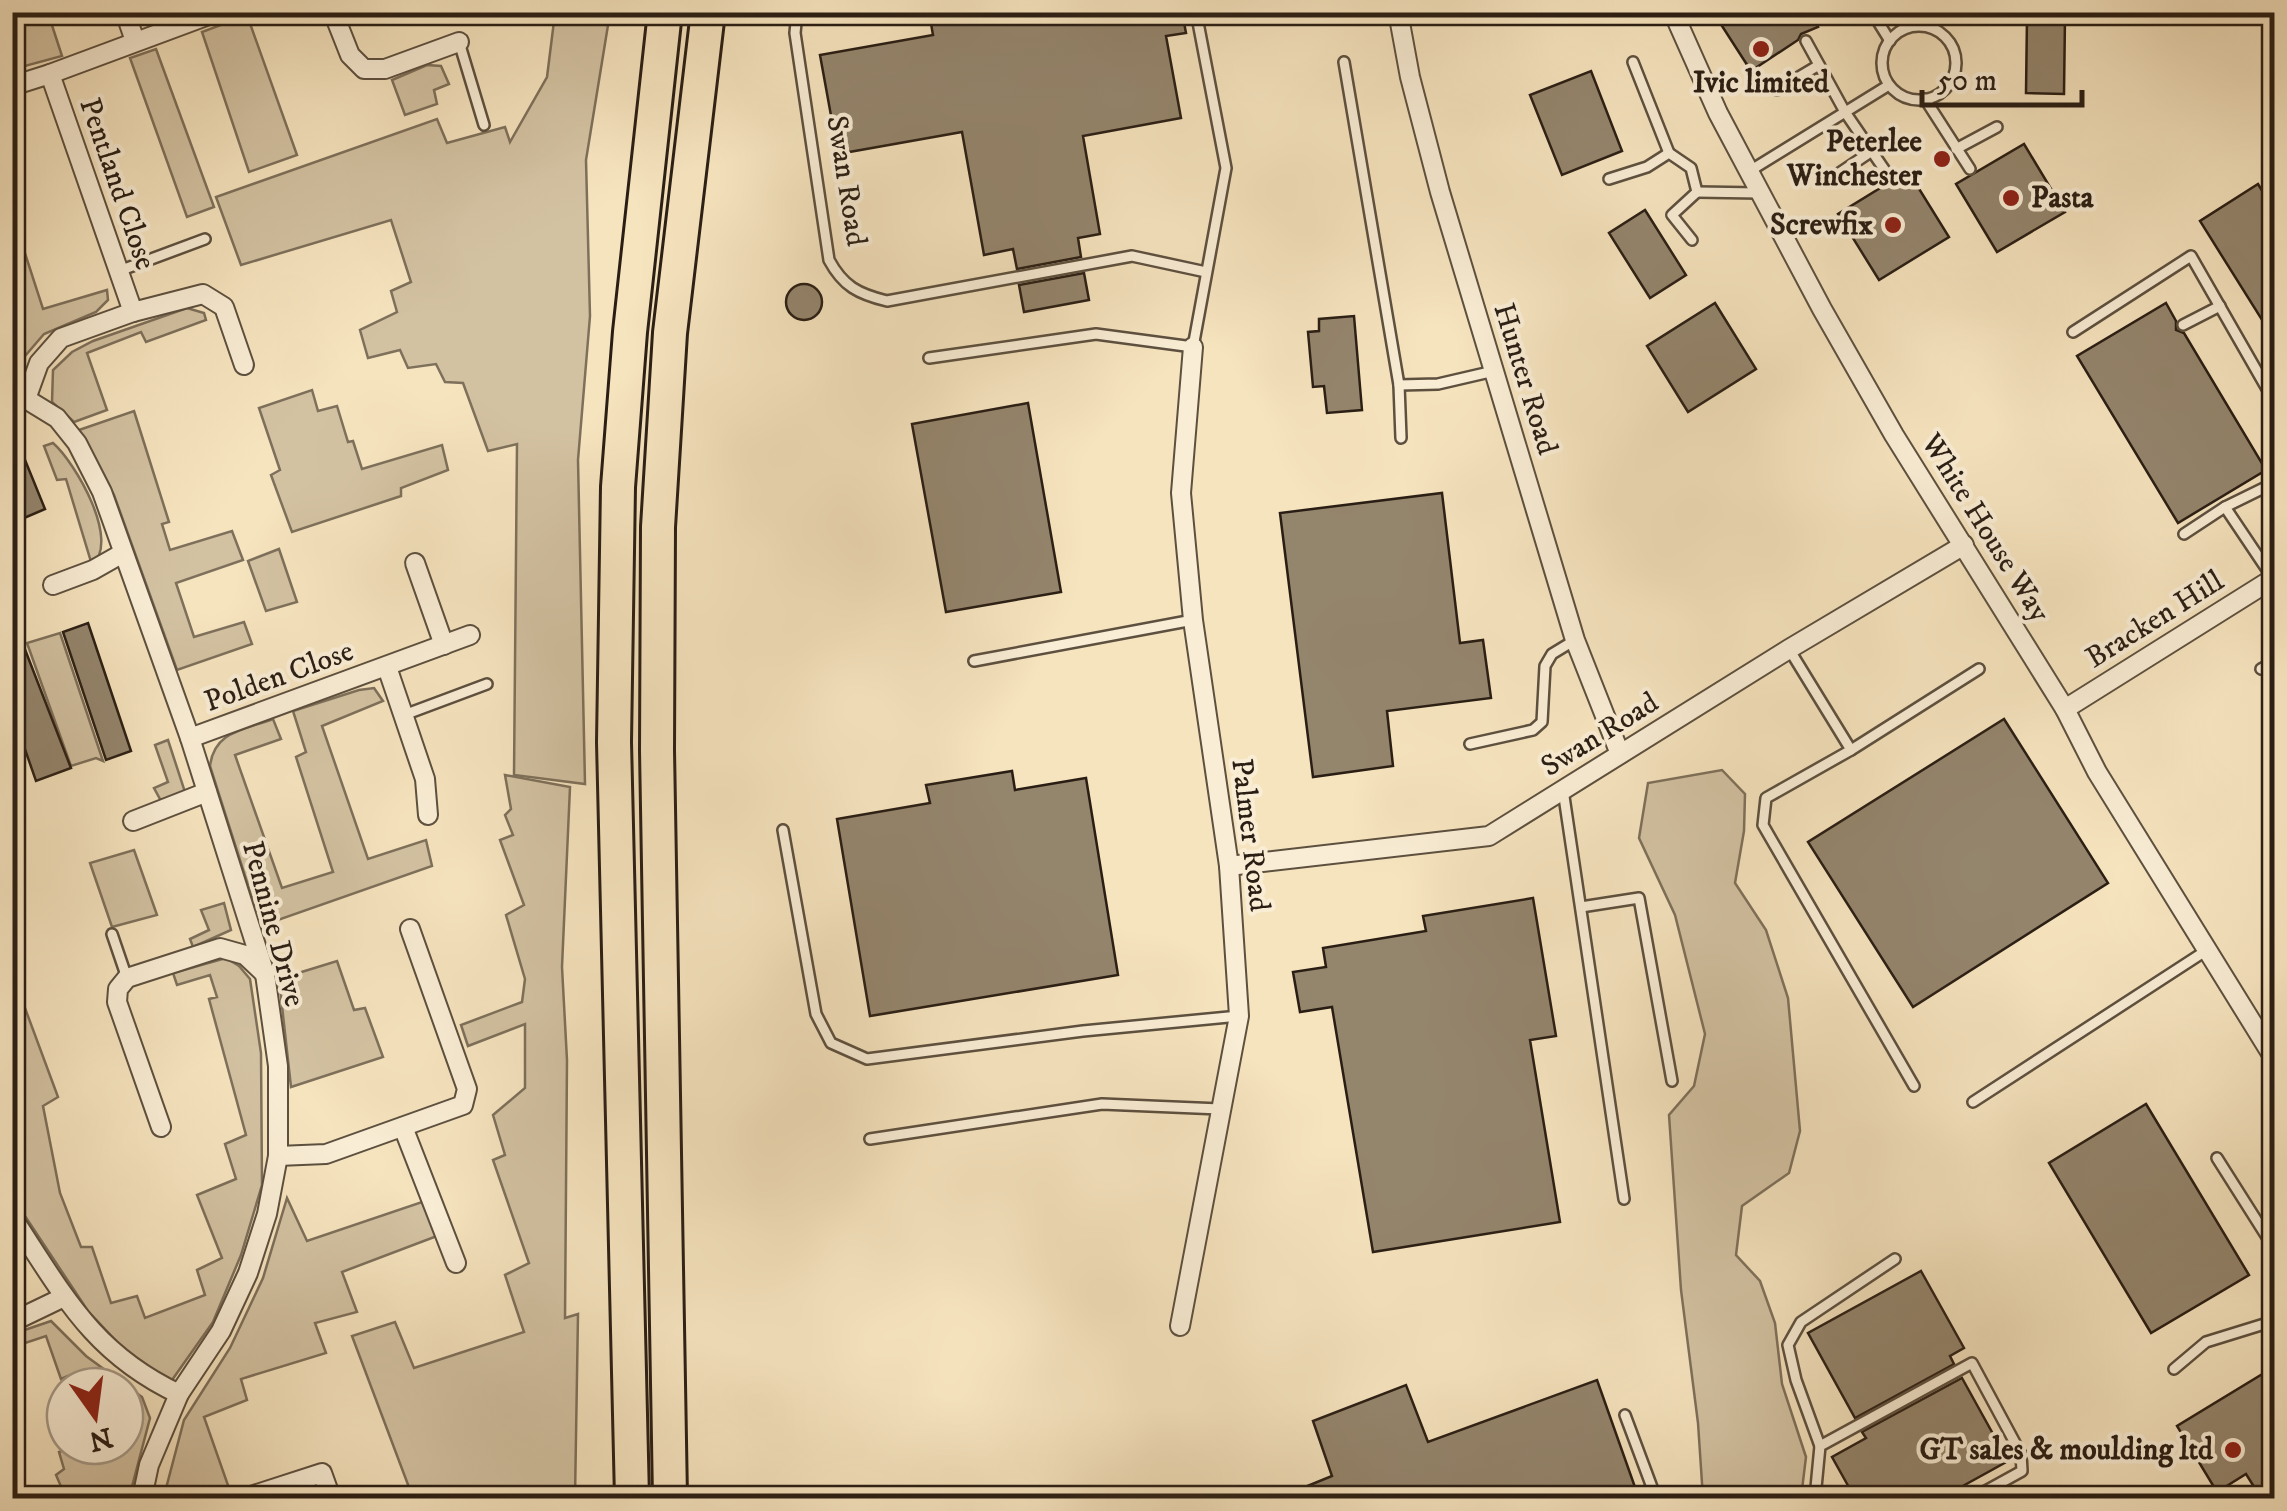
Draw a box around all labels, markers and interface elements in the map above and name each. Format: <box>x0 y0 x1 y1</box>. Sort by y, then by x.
marker: Ivic limited <box>1750 38 1772 60</box>
scale bar <box>1922 45 2082 107</box>
text: 50 m <box>1937 63 1997 100</box>
place label: Ivic limited <box>1693 65 1830 102</box>
street label: Pentland Close <box>70 93 164 275</box>
street label: Swan Road <box>817 113 875 249</box>
place label: Peterlee Winchester <box>1786 124 1923 195</box>
marker: Peterlee Winchester <box>1931 148 1953 170</box>
place label: Pasta <box>2031 180 2095 217</box>
marker: Pasta <box>2000 187 2022 209</box>
place label: Screwfix <box>1770 207 1873 244</box>
marker: Screwfix <box>1882 214 1904 236</box>
street label: Hunter Road <box>1484 299 1566 459</box>
street label: White House Way <box>1912 426 2058 630</box>
street label: Bracken Hill <box>2079 563 2231 677</box>
street label: Polden Close <box>200 633 358 721</box>
street label: Swan Road <box>1534 684 1666 786</box>
street label: Palmer Road <box>1222 756 1278 914</box>
street label: Pennine Drive <box>233 837 313 1011</box>
north arrow <box>45 1366 145 1466</box>
text: N <box>85 1419 116 1459</box>
place label: GT sales & moulding ltd <box>1919 1432 2214 1469</box>
marker: GT sales & moulding ltd <box>2222 1439 2244 1461</box>

